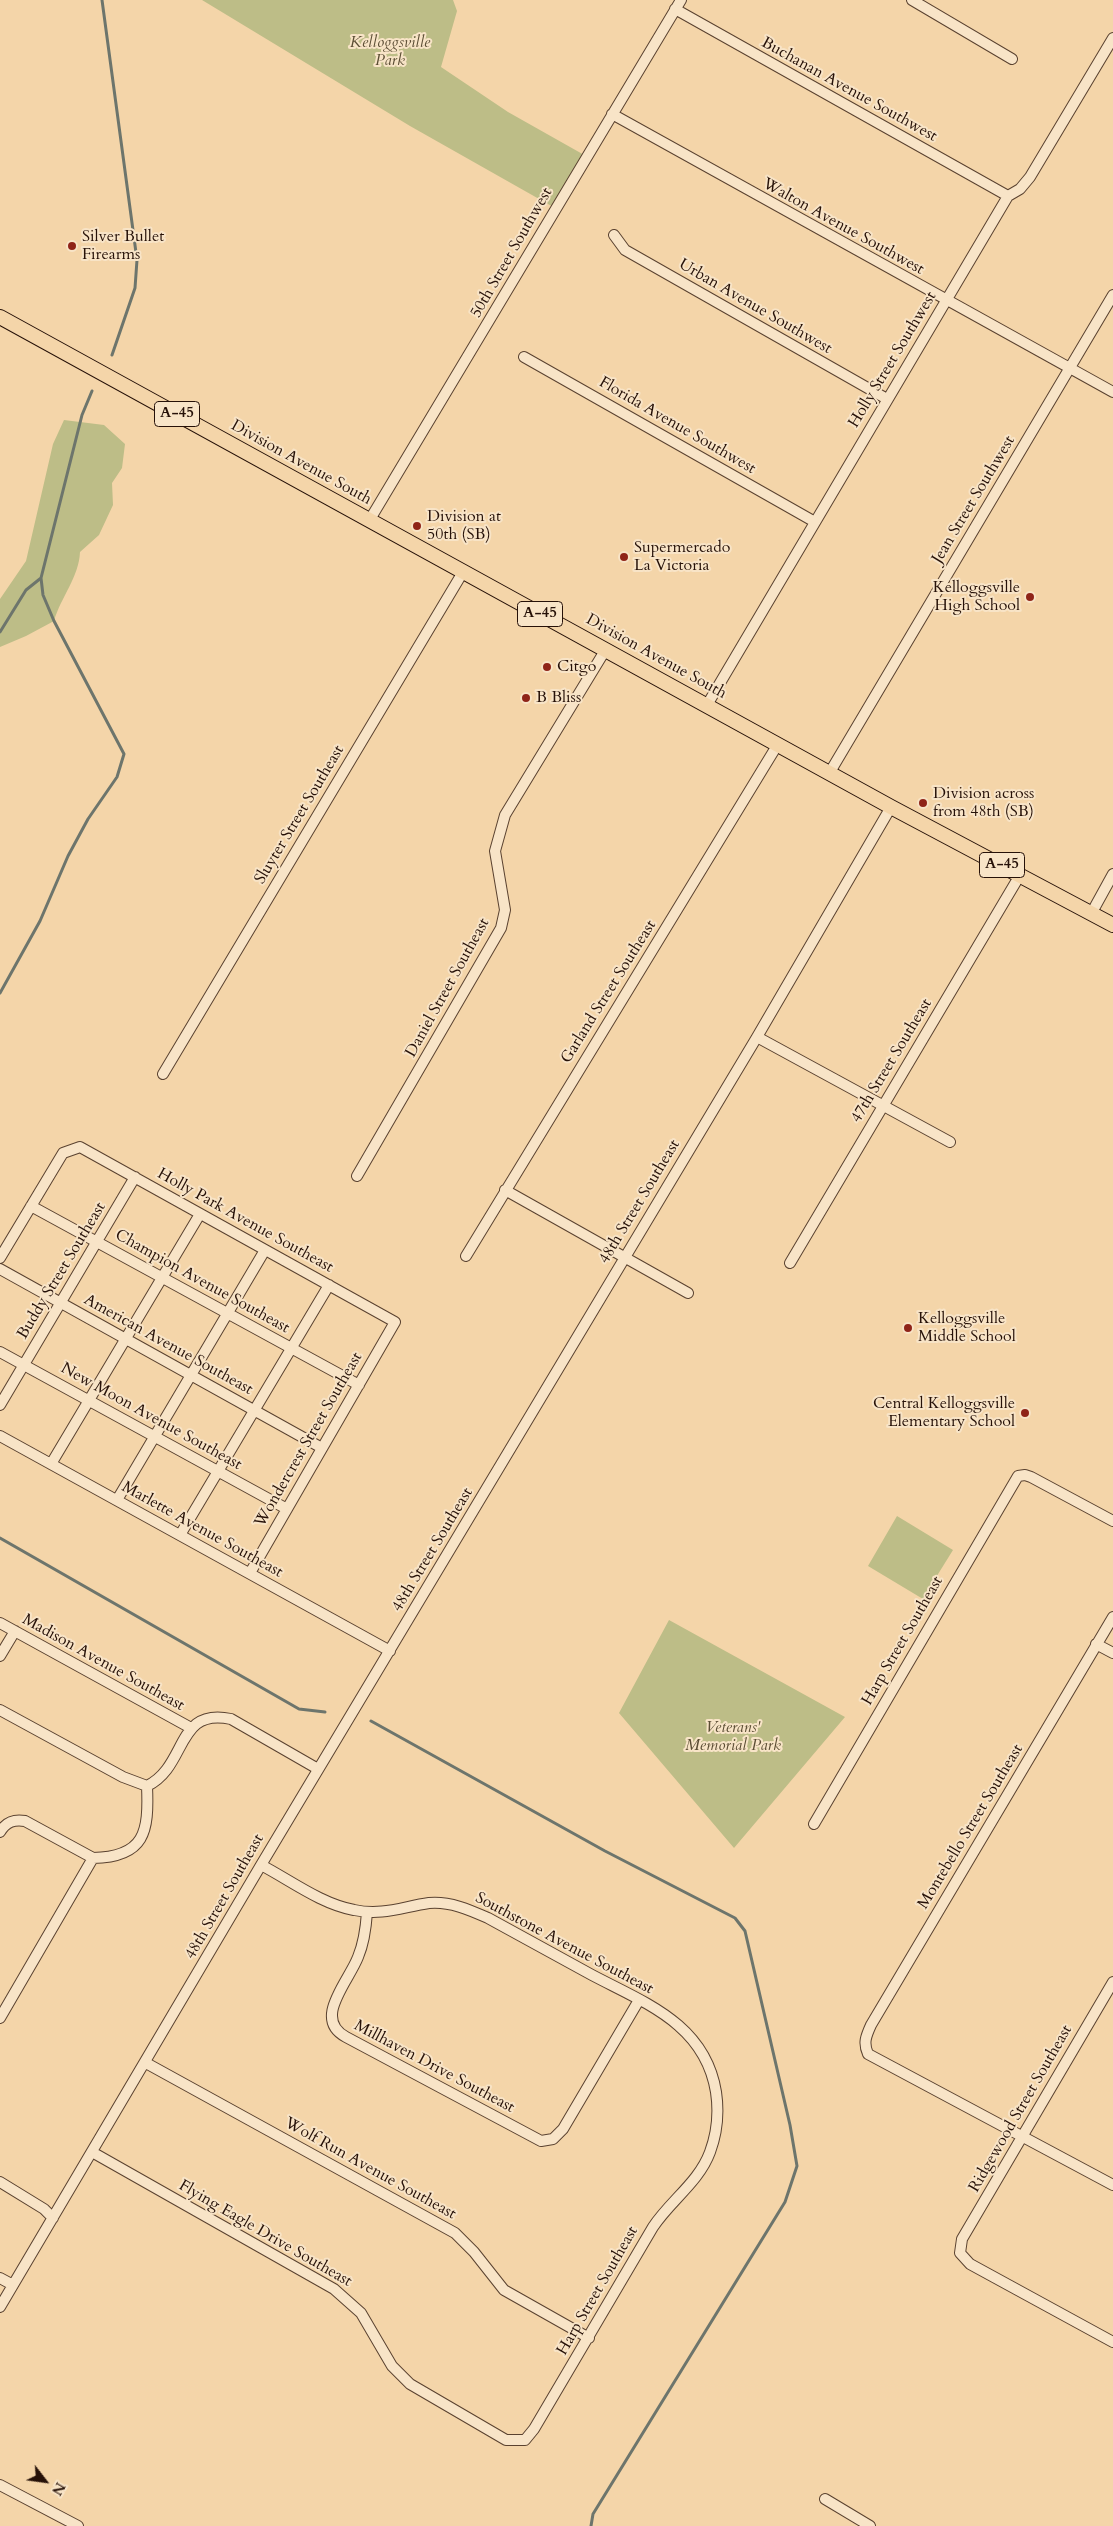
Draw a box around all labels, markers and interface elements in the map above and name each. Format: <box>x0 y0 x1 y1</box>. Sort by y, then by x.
park label: Kelloggsville Park <box>350 33 430 71</box>
street label: Buchanan Avenue Southwest <box>758 34 940 146</box>
street label: Walton Avenue Southwest <box>759 175 927 279</box>
street label: 50th Street Southwest <box>467 185 557 321</box>
place label: Silver Bullet Firearms <box>82 227 164 265</box>
marker: Silver Bullet Firearms <box>66 240 78 252</box>
street label: Urban Avenue Southwest <box>675 255 835 359</box>
street label: Holly Street Southwest <box>845 288 941 432</box>
street label: Florida Avenue Southwest <box>595 373 759 479</box>
road number: A-45 <box>154 402 200 426</box>
street label: Division Avenue South <box>227 416 375 510</box>
street label: Jean Street Southwest <box>928 433 1020 567</box>
place label: Division at 50th (SB) <box>427 507 501 545</box>
marker: Division at 50th (SB) <box>411 520 423 532</box>
place label: Supermercado La Victoria <box>634 538 730 576</box>
marker: Supermercado La Victoria <box>618 551 630 563</box>
place label: Kelloggsville High School <box>933 578 1020 616</box>
marker: Kelloggsville High School <box>1024 591 1036 603</box>
road number: A-45 <box>518 602 562 626</box>
street label: Division Avenue South <box>582 610 730 704</box>
place label: Citgo <box>557 657 596 677</box>
marker: Citgo <box>541 661 553 673</box>
place label: B Bliss <box>536 688 581 708</box>
marker: B Bliss <box>520 692 532 704</box>
street label: Sluyter Street Southeast <box>251 742 349 888</box>
place label: Division across from 48th (SB) <box>933 784 1034 822</box>
marker: Division across from 48th (SB) <box>917 797 929 809</box>
road number: A-45 <box>980 852 1024 878</box>
street label: Daniel Street Southeast <box>402 915 494 1061</box>
street label: Garland Street Southeast <box>557 917 661 1067</box>
street label: 47th Street Southeast <box>847 996 937 1126</box>
street label: 48th Street Southeast <box>595 1137 685 1267</box>
street label: Holly Park Avenue Southeast <box>154 1165 336 1277</box>
street label: Buddy Street Southeast <box>14 1199 110 1343</box>
street label: Champion Avenue Southeast <box>111 1226 293 1338</box>
street label: American Avenue Southeast <box>80 1291 256 1399</box>
place label: Kelloggsville Middle School <box>918 1309 1016 1347</box>
marker: Kelloggsville Middle School <box>902 1322 914 1334</box>
street label: Wondercrest Street Southeast <box>251 1349 367 1531</box>
street label: New Moon Avenue Southeast <box>57 1359 245 1475</box>
place label: Central Kelloggsville Elementary School <box>873 1394 1015 1432</box>
marker: Central Kelloggsville Elementary School <box>1019 1407 1031 1419</box>
street label: Marlette Avenue Southeast <box>118 1478 286 1582</box>
street label: 48th Street Southeast <box>388 1485 478 1615</box>
street label: Harp Street Southeast <box>858 1573 948 1709</box>
street label: Madison Avenue Southeast <box>19 1610 187 1716</box>
park label: Veterans' Memorial Park <box>685 1718 781 1756</box>
street label: Montebello Street Southeast <box>914 1741 1028 1913</box>
street label: 48th Street Southeast <box>181 1831 269 1963</box>
street label: Southstone Avenue Southeast <box>472 1889 656 1999</box>
street label: Millhaven Drive Southeast <box>350 2017 518 2117</box>
street label: Ridgewood Street Southeast <box>965 2022 1077 2196</box>
street label: Wolf Run Avenue Southeast <box>281 2114 459 2224</box>
street label: Flying Eagle Drive Southeast <box>175 2176 355 2292</box>
street label: Harp Street Southeast <box>553 2223 643 2359</box>
north arrow <box>20 2456 70 2506</box>
text: N <box>47 2479 70 2499</box>

